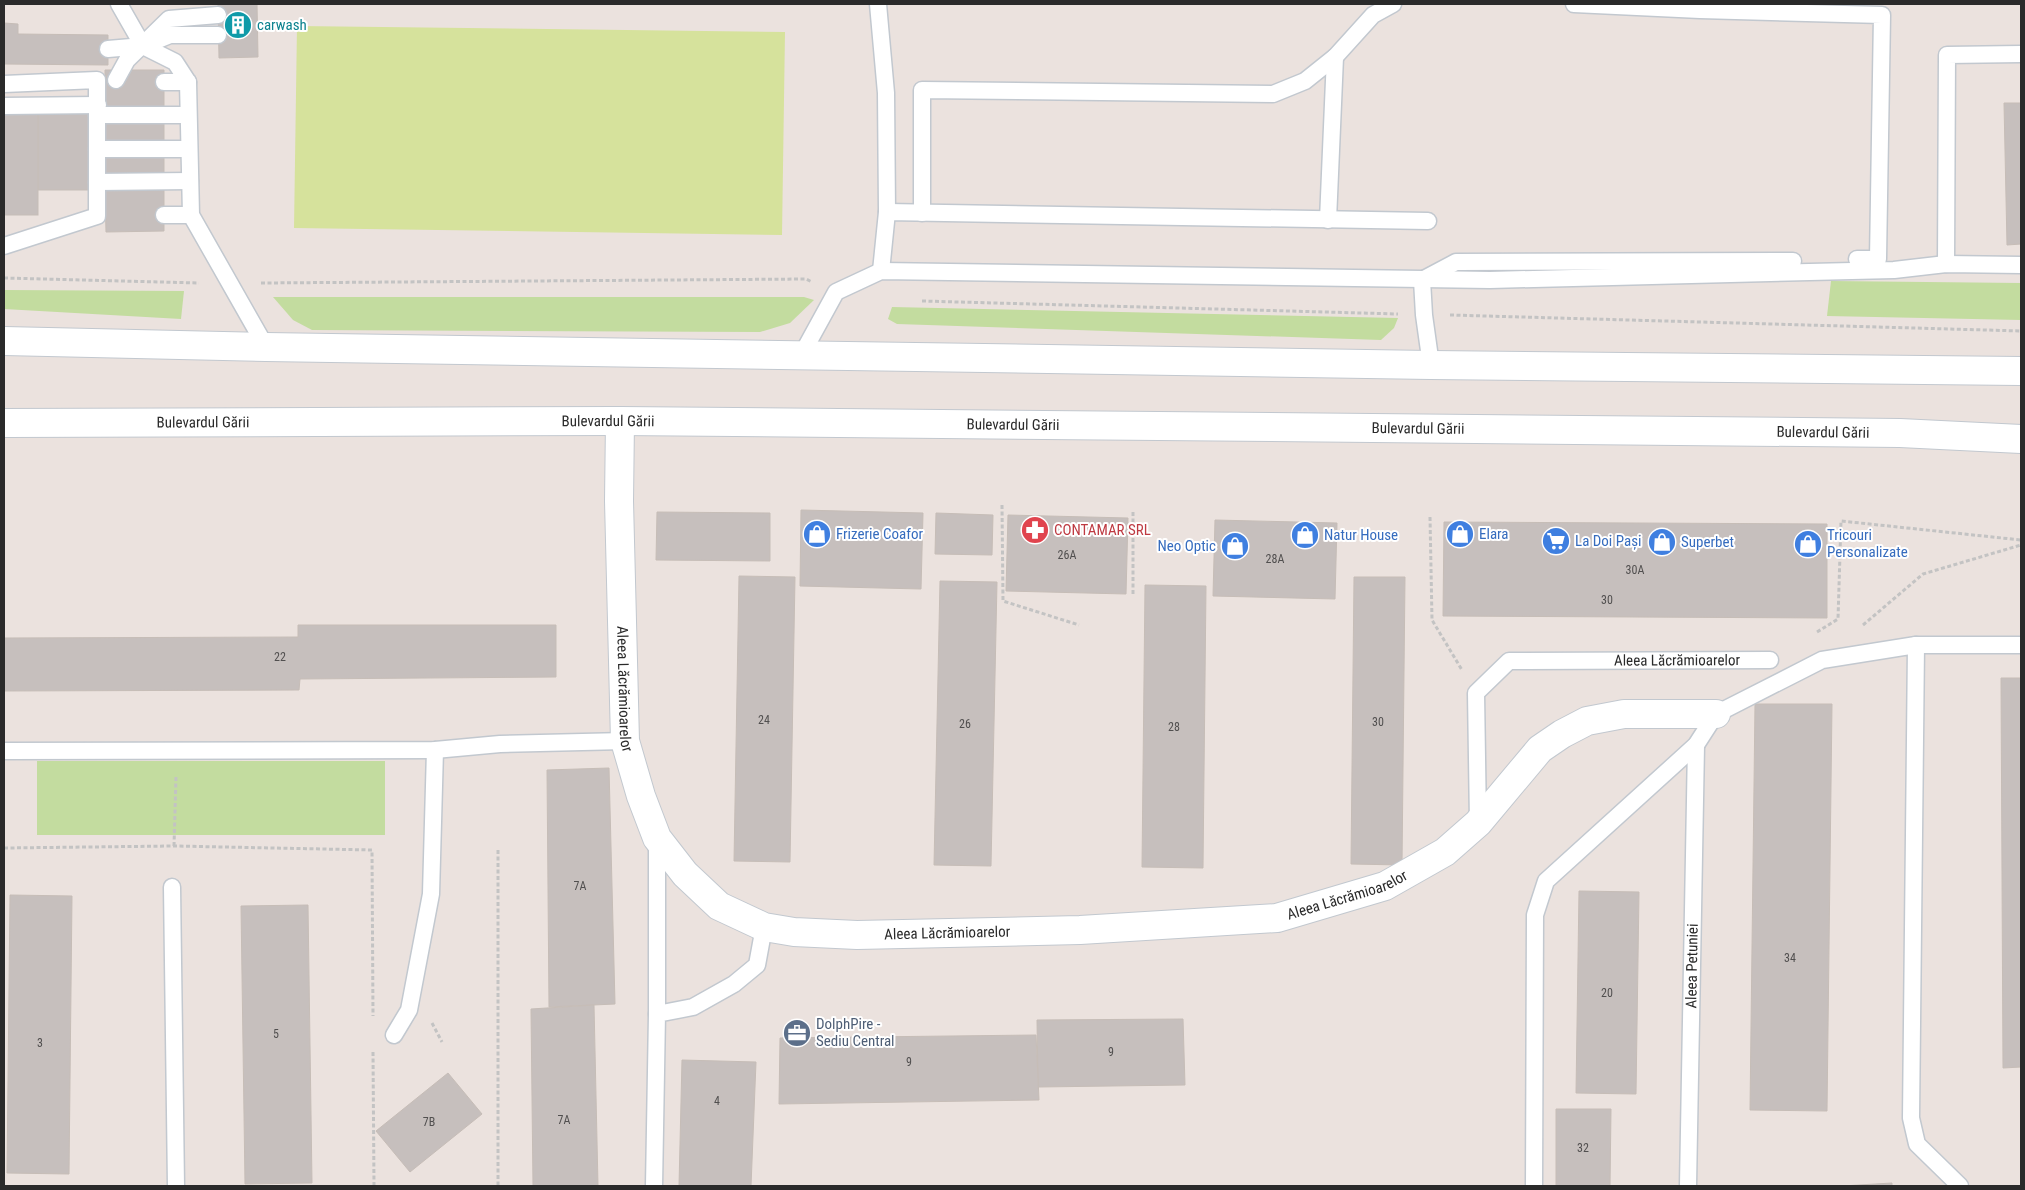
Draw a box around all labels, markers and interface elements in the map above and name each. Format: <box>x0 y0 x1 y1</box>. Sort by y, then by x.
building icon: carwash <box>223 10 253 40</box>
place label: carwash <box>257 16 307 34</box>
street label: Bulevardul Gării <box>561 412 655 430</box>
street label: Bulevardul Gării <box>156 413 250 432</box>
street label: Bulevardul Gării <box>966 415 1060 434</box>
street label: Bulevardul Gării <box>1371 419 1465 438</box>
street label: Bulevardul Gării <box>1776 423 1870 442</box>
pharmacy icon: CONTAMAR SRL <box>1020 515 1050 545</box>
shop icon: Frizerie Coafor <box>802 519 832 549</box>
shop icon: Elara <box>1445 519 1475 549</box>
shop icon: Natur House <box>1290 520 1320 550</box>
place label: CONTAMAR SRL <box>1054 521 1151 539</box>
place label: Frizerie Coafor <box>836 525 924 543</box>
place label: Elara <box>1479 525 1509 543</box>
place label: Natur House <box>1324 526 1398 544</box>
supermarket icon: La Doi Pași <box>1541 526 1571 556</box>
place label: Tricouri Personalizate <box>1827 526 1908 561</box>
shop icon: Superbet <box>1647 527 1677 557</box>
shop icon: Tricouri Personalizate <box>1793 529 1823 559</box>
shop icon: Neo Optic <box>1220 531 1250 561</box>
place label: La Doi Pași <box>1575 532 1641 550</box>
place label: Superbet <box>1681 533 1734 551</box>
place label: Neo Optic <box>1157 537 1216 555</box>
house number: 26A <box>1058 548 1076 562</box>
house number: 28A <box>1266 552 1284 566</box>
house number: 30A <box>1626 563 1644 577</box>
house number: 30 <box>1601 593 1613 607</box>
street label: Aleea Lăcrămioarelor <box>613 626 637 754</box>
house number: 22 <box>274 650 286 664</box>
street label: Aleea Lăcrămioarelor <box>1614 651 1740 670</box>
house number: 24 <box>758 713 770 727</box>
house number: 30 <box>1372 715 1384 729</box>
house number: 26 <box>959 717 971 731</box>
house number: 28 <box>1168 720 1180 734</box>
street label: Aleea Lăcrămioarelor <box>1285 866 1411 924</box>
house number: 7A <box>574 879 587 893</box>
street label: Aleea Lăcrămioarelor <box>884 923 1011 943</box>
street label: Aleea Petuniei <box>1682 923 1702 1009</box>
house number: 34 <box>1784 951 1796 965</box>
house number: 20 <box>1601 986 1613 1000</box>
place label: DolphPire - Sediu Central <box>816 1015 895 1050</box>
office icon: DolphPire - Sediu Central <box>782 1018 812 1048</box>
house number: 5 <box>273 1027 279 1041</box>
house number: 3 <box>37 1036 43 1050</box>
house number: 9 <box>1108 1045 1114 1059</box>
house number: 9 <box>906 1055 912 1069</box>
house number: 4 <box>714 1094 720 1108</box>
house number: 7A <box>558 1113 571 1127</box>
house number: 7B <box>423 1115 435 1129</box>
house number: 32 <box>1577 1141 1589 1155</box>

